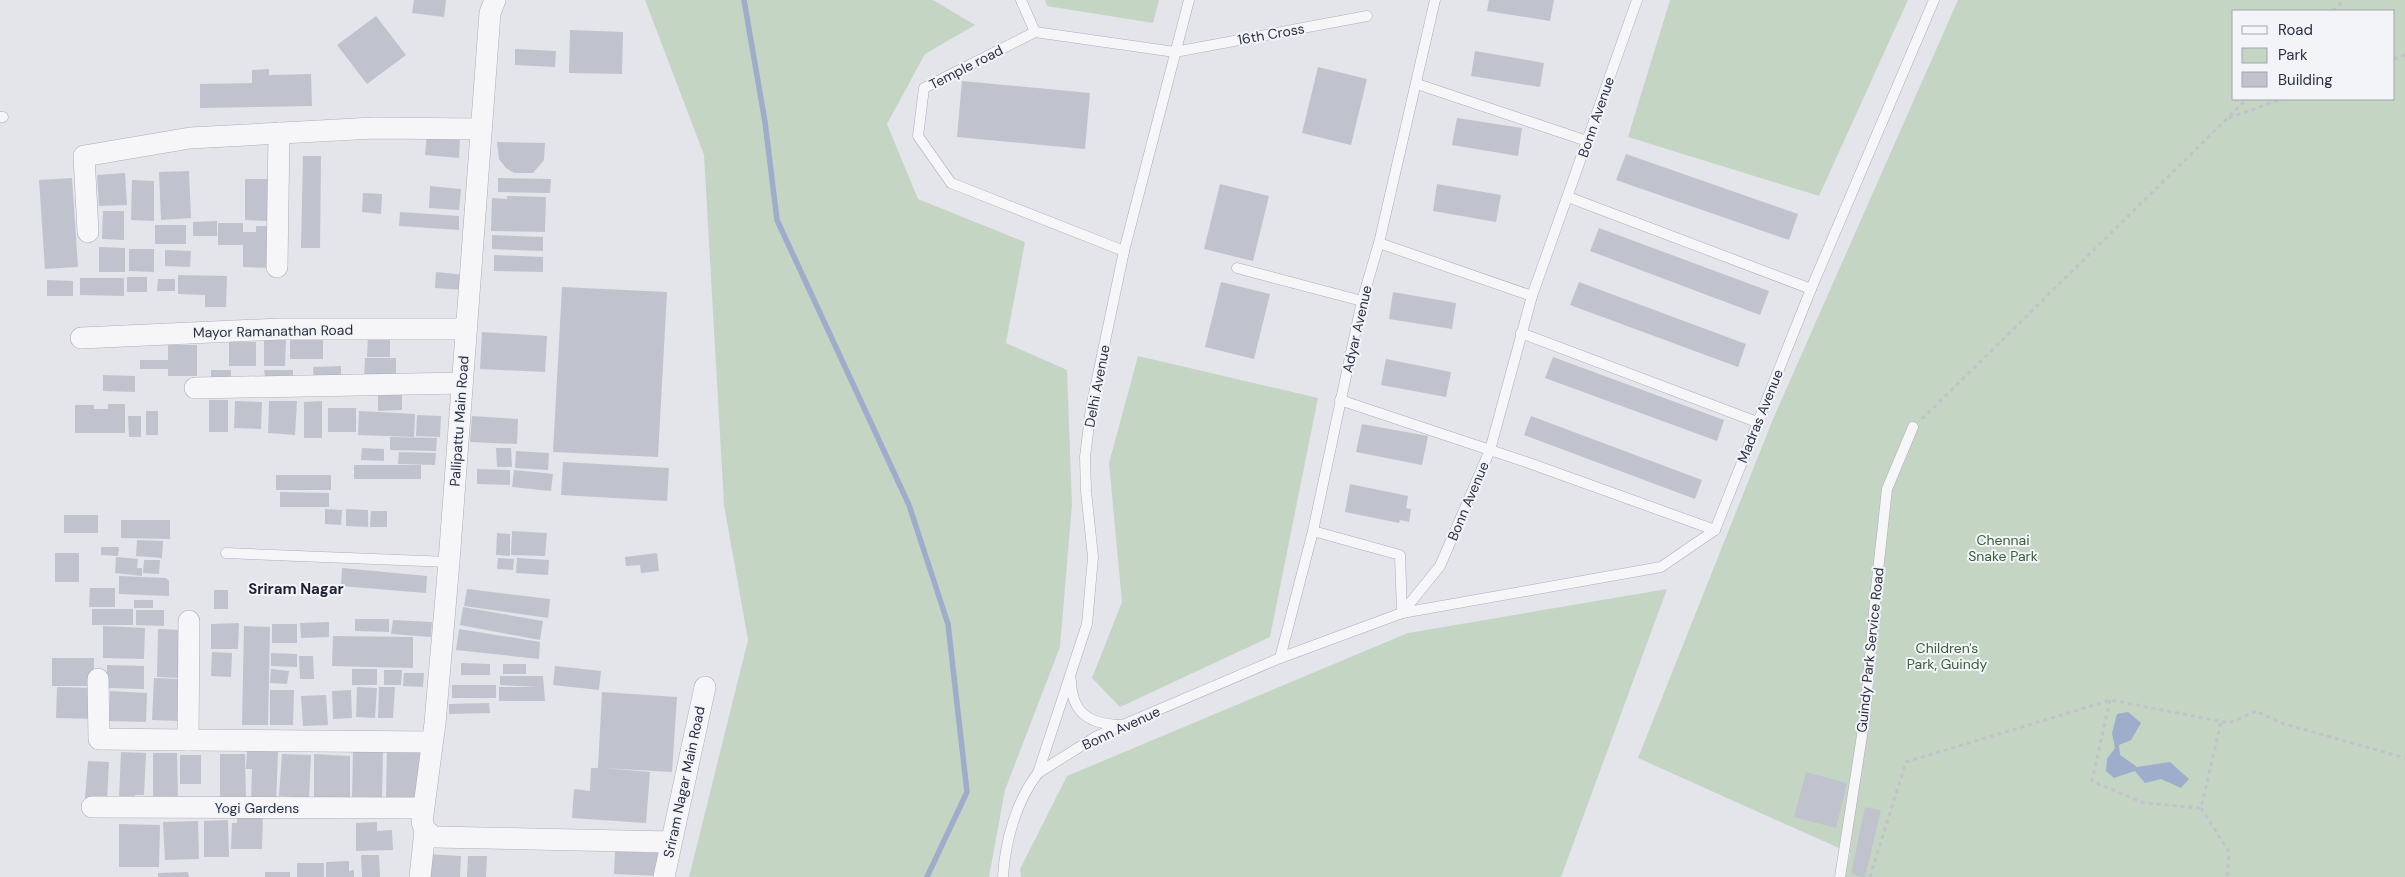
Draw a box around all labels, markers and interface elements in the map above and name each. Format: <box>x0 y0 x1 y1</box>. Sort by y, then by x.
legend <box>2232 10 2395 100</box>
street label: 16th Cross <box>1236 19 1306 49</box>
text: Road <box>2278 20 2313 40</box>
street label: Temple road <box>926 41 1006 93</box>
text: Park <box>2278 45 2308 65</box>
text: Building <box>2278 70 2333 90</box>
street label: Bonn Avenue <box>1574 74 1618 160</box>
street label: Adyar Avenue <box>1338 284 1376 374</box>
street label: Mayor Ramanathan Road <box>193 321 353 341</box>
street label: Delhi Avenue <box>1080 343 1114 429</box>
street label: Pallipattu Main Road <box>445 355 473 487</box>
street label: Madras Avenue <box>1733 367 1787 465</box>
street label: Bonn Avenue <box>1443 459 1493 543</box>
park label: Chennai Snake Park <box>1968 531 2038 565</box>
street label: Guindy Park Service Road <box>1852 567 1888 733</box>
district label: Sriram Nagar <box>248 579 344 599</box>
park label: Children's Park, Guindy <box>1907 639 1987 673</box>
street label: Bonn Avenue <box>1079 702 1163 754</box>
street label: Sriram Nagar Main Road <box>659 705 709 859</box>
street label: Yogi Gardens <box>215 799 299 817</box>

